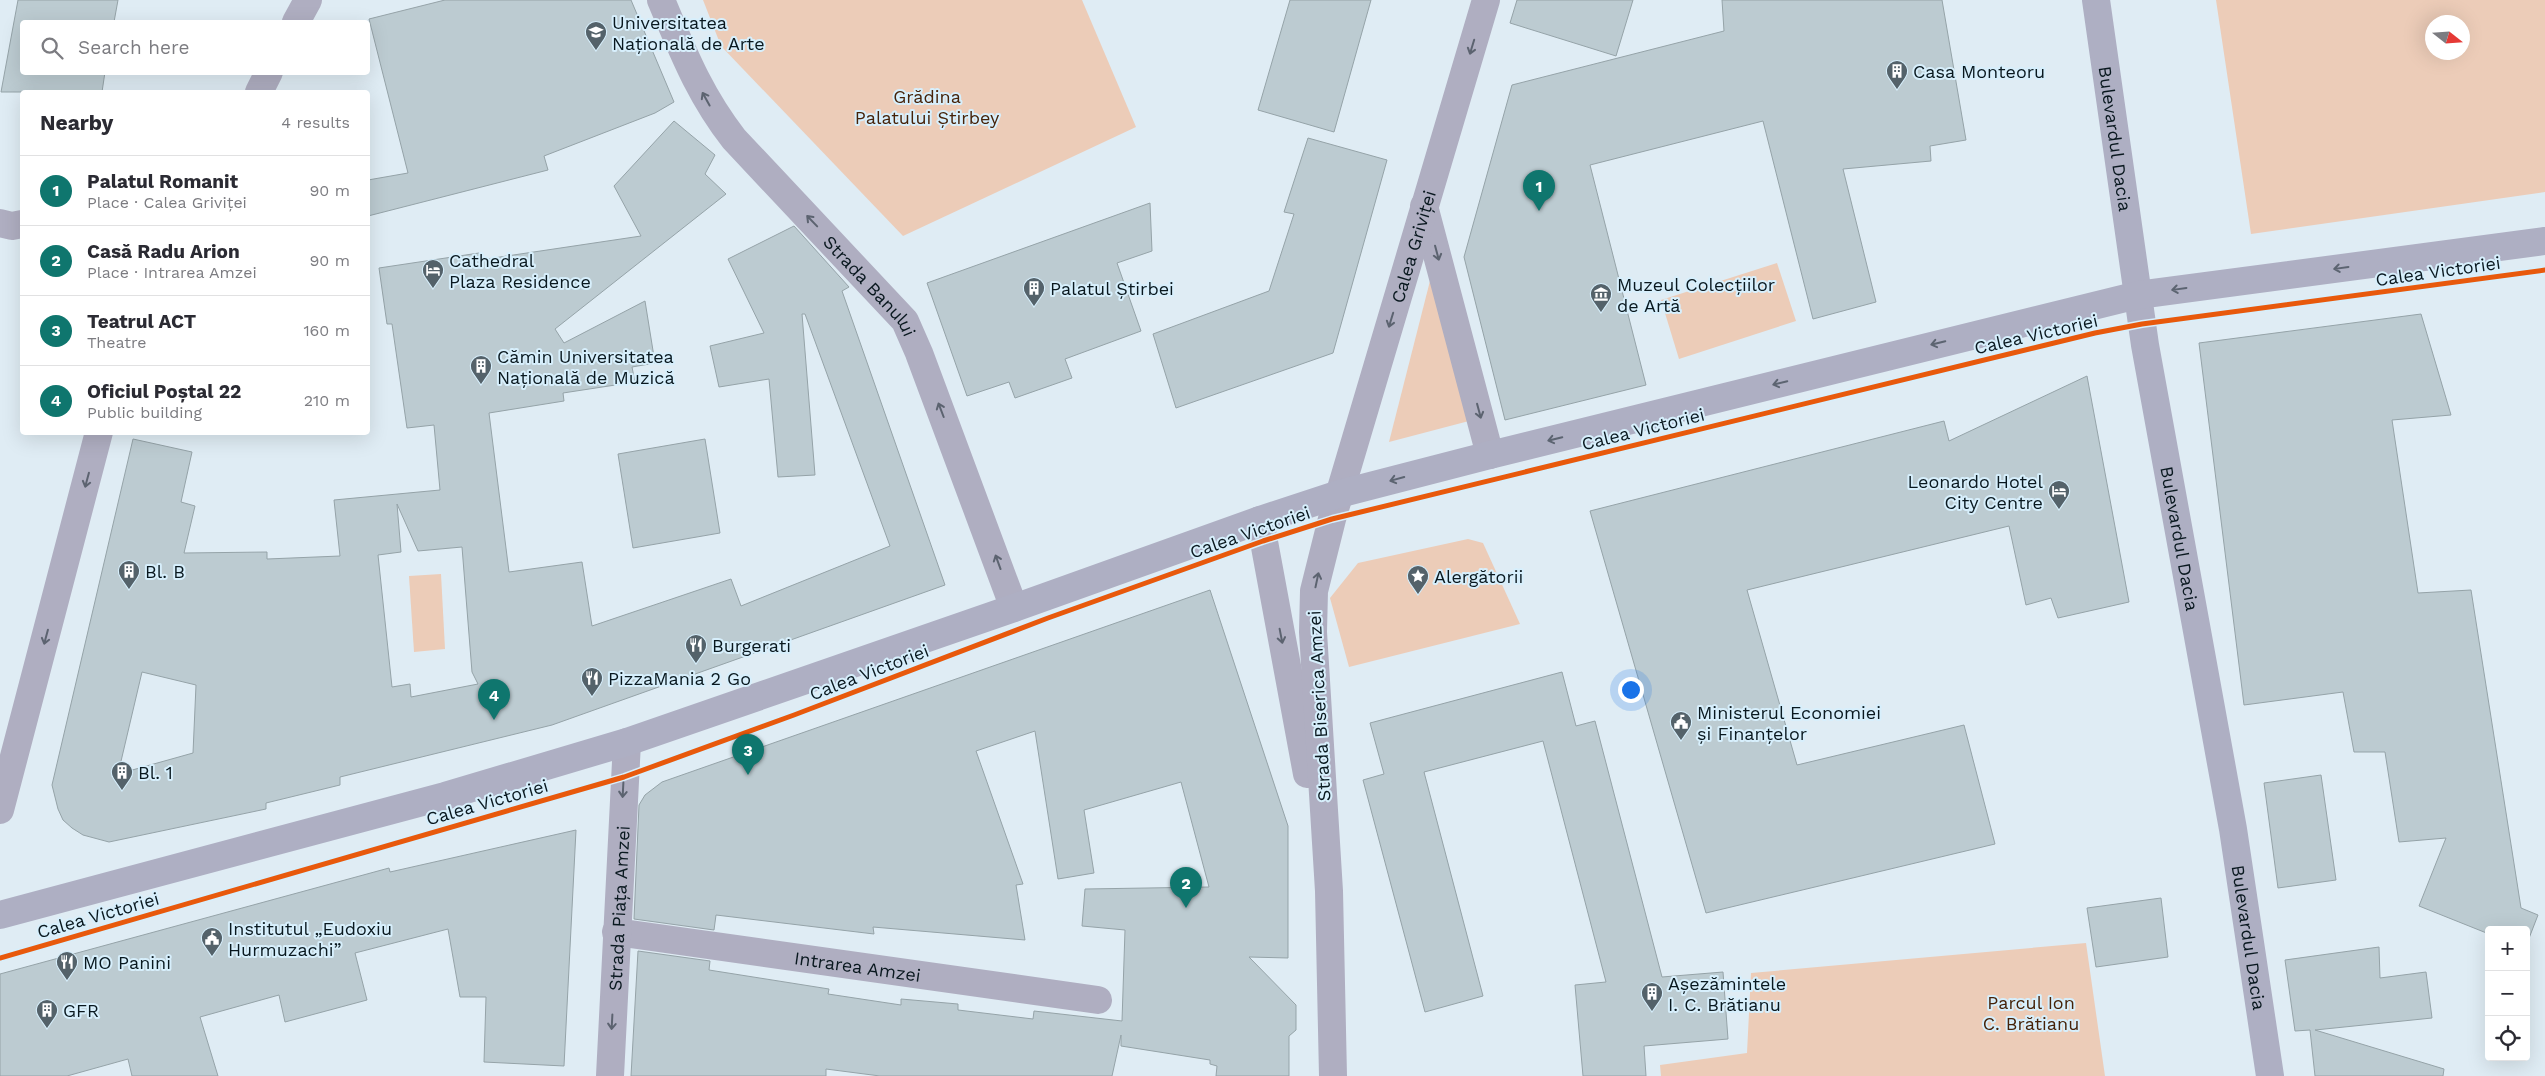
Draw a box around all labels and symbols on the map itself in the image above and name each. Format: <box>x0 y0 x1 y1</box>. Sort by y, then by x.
place label: Universitatea Națională de Arte <box>612 12 765 54</box>
north arrow <box>2425 15 2470 60</box>
school or university icon: Universitatea Națională de Arte <box>584 20 608 51</box>
one-way arrow <box>1466 38 1476 54</box>
building icon: Casa Monteoru <box>1885 59 1909 90</box>
place label: Casa Monteoru <box>1913 61 2045 82</box>
street label: Bulevardul Dacia <box>2095 65 2136 213</box>
park label: Grădina Palatului Știrbey <box>855 86 1000 128</box>
one-way arrow <box>700 93 710 107</box>
pin: 1 <box>1523 170 1555 211</box>
street label: Calea Griviței <box>1386 188 1439 305</box>
one-way arrow <box>806 215 818 227</box>
street label: Strada Banului <box>819 231 921 339</box>
one-way arrow <box>1433 245 1442 261</box>
place label: Cathedral Plaza Residence <box>449 250 591 292</box>
street label: Calea Victoriei <box>2374 252 2502 290</box>
hotel icon: Cathedral Plaza Residence <box>421 258 445 289</box>
one-way arrow <box>2333 263 2349 273</box>
place label: Muzeul Colecțiilor de Artă <box>1617 274 1775 316</box>
building icon: Palatul Știrbei <box>1022 276 1046 307</box>
place label: Palatul Știrbei <box>1050 278 1174 299</box>
museum icon: Muzeul Colecțiilor de Artă <box>1589 282 1613 313</box>
one-way arrow <box>2172 285 2188 295</box>
street label: Calea Victoriei <box>1972 310 2100 358</box>
one-way arrow <box>1385 312 1395 328</box>
one-way arrow <box>1930 339 1946 348</box>
place label: Cămin Universitatea Națională de Muzică <box>497 346 675 388</box>
building icon: Cămin Universitatea Națională de Muzică <box>469 354 493 385</box>
one-way arrow <box>1773 379 1789 388</box>
one-way arrow <box>1474 402 1484 418</box>
one-way arrow <box>936 403 945 418</box>
street label: Calea Victoriei <box>1579 404 1707 454</box>
one-way arrow <box>1547 435 1563 444</box>
street label: Bulevardul Dacia <box>2157 464 2204 612</box>
one-way arrow <box>82 471 91 487</box>
place label: Leonardo Hotel City Centre <box>1908 471 2043 513</box>
one-way arrow <box>1390 475 1406 484</box>
hotel icon: Leonardo Hotel City Centre <box>2047 479 2071 510</box>
street label: Calea Victoriei <box>1187 502 1313 562</box>
one-way arrow <box>993 555 1002 571</box>
building icon: Bl. B <box>117 559 141 590</box>
place label: Bl. B <box>145 561 185 582</box>
place icon: Alergătorii <box>1406 564 1430 595</box>
place label: Alergătorii <box>1434 566 1523 587</box>
one-way arrow <box>1312 573 1322 589</box>
street label: Strada Biserica Amzei <box>1304 610 1334 802</box>
one-way arrow <box>40 628 50 644</box>
one-way arrow <box>1277 628 1287 644</box>
restaurant icon: Burgerati <box>684 633 708 664</box>
place label: Burgerati <box>712 635 791 656</box>
street label: Calea Victoriei <box>806 640 932 704</box>
restaurant icon: PizzaMania 2 Go <box>580 666 604 697</box>
place label: PizzaMania 2 Go <box>608 668 751 689</box>
your location <box>1618 677 1644 703</box>
pin: 4 <box>478 679 510 720</box>
place label: Ministerul Economiei și Finanțelor <box>1697 702 1881 744</box>
public building icon: Ministerul Economiei și Finanțelor <box>1669 710 1693 741</box>
pin: 3 <box>732 734 764 775</box>
building icon: Bl. 1 <box>110 760 134 791</box>
place label: Bl. 1 <box>138 762 173 783</box>
street label: Calea Victoriei <box>424 775 550 829</box>
one-way arrow <box>619 782 628 798</box>
street label: Strada Piața Amzei <box>604 825 633 991</box>
street label: Bulevardul Dacia <box>2228 863 2270 1011</box>
pin: 2 <box>1170 867 1202 908</box>
street label: Calea Victoriei <box>35 888 161 942</box>
place label: Institutul „Eudoxiu Hurmuzachi” <box>228 918 392 960</box>
public building icon: Institutul „Eudoxiu Hurmuzachi” <box>200 926 224 957</box>
street label: Intrarea Amzei <box>793 947 922 985</box>
restaurant icon: MO Panini <box>55 950 79 981</box>
place label: MO Panini <box>83 952 171 973</box>
place label: Așezămintele I. C. Brătianu <box>1668 973 1786 1015</box>
building icon: Așezămintele I. C. Brătianu <box>1640 981 1664 1012</box>
park label: Parcul Ion C. Brătianu <box>1983 992 2079 1034</box>
building icon: GFR <box>35 998 59 1029</box>
place label: GFR <box>63 1000 99 1021</box>
one-way arrow <box>608 1014 617 1030</box>

